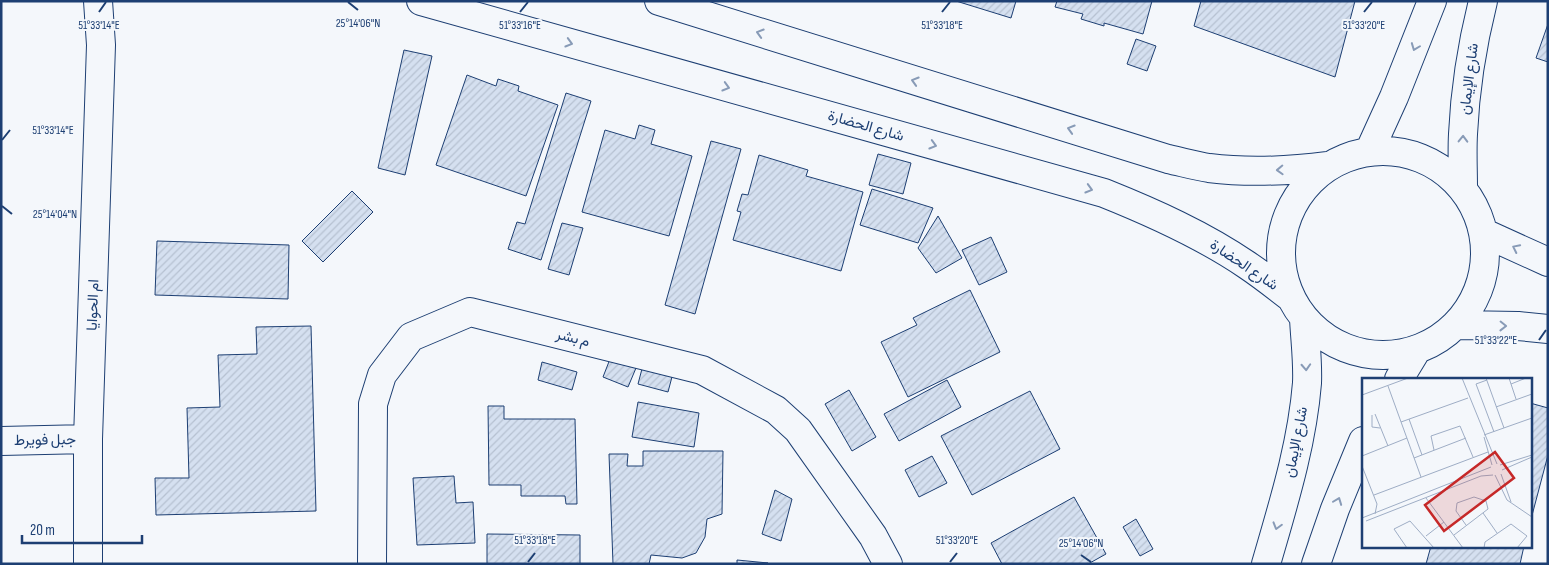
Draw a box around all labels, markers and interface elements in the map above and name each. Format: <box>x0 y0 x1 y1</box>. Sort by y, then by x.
text: 25°14'06"N <box>336 16 380 31</box>
text: 51°33'14"E <box>78 18 120 33</box>
text: 51°33'16"E <box>499 18 541 33</box>
text: 51°33'18"E <box>921 18 963 33</box>
text: 51°33'20"E <box>1343 18 1385 33</box>
one-way arrow <box>756 28 765 38</box>
one-way arrow <box>565 37 573 47</box>
one-way arrow <box>1411 42 1421 51</box>
street label: شارع الإيمان <box>1455 42 1484 116</box>
one-way arrow <box>912 76 920 86</box>
one-way arrow <box>721 81 729 91</box>
street label: شارع الحضارة <box>825 106 906 147</box>
text: 51°33'14"E <box>32 123 74 138</box>
one-way arrow <box>1067 124 1075 134</box>
one-way arrow <box>1458 135 1468 143</box>
one-way arrow <box>928 139 937 150</box>
one-way arrow <box>1276 165 1284 176</box>
one-way arrow <box>1085 183 1094 194</box>
text: 25°14'04"N <box>33 207 77 222</box>
street label: شارع الحضارة <box>1206 235 1282 296</box>
one-way arrow <box>1512 244 1521 254</box>
street label: ام الحوايا <box>83 279 103 331</box>
one-way arrow <box>1500 321 1507 331</box>
street label: م بشر <box>553 324 592 351</box>
text: 51°33'22"E <box>1475 333 1517 348</box>
one-way arrow <box>1301 363 1311 371</box>
inset map <box>1362 378 1532 548</box>
street label: شارع الإيمان <box>1280 405 1313 479</box>
street label: جبل فويرط <box>14 430 76 450</box>
one-way arrow <box>1332 497 1342 506</box>
scale bar <box>22 512 142 544</box>
text: 20 m <box>30 521 55 540</box>
one-way arrow <box>1272 521 1282 529</box>
text: 51°33'18"E <box>514 533 556 548</box>
text: 51°33'20"E <box>936 533 978 548</box>
text: 25°14'06"N <box>1059 536 1103 551</box>

